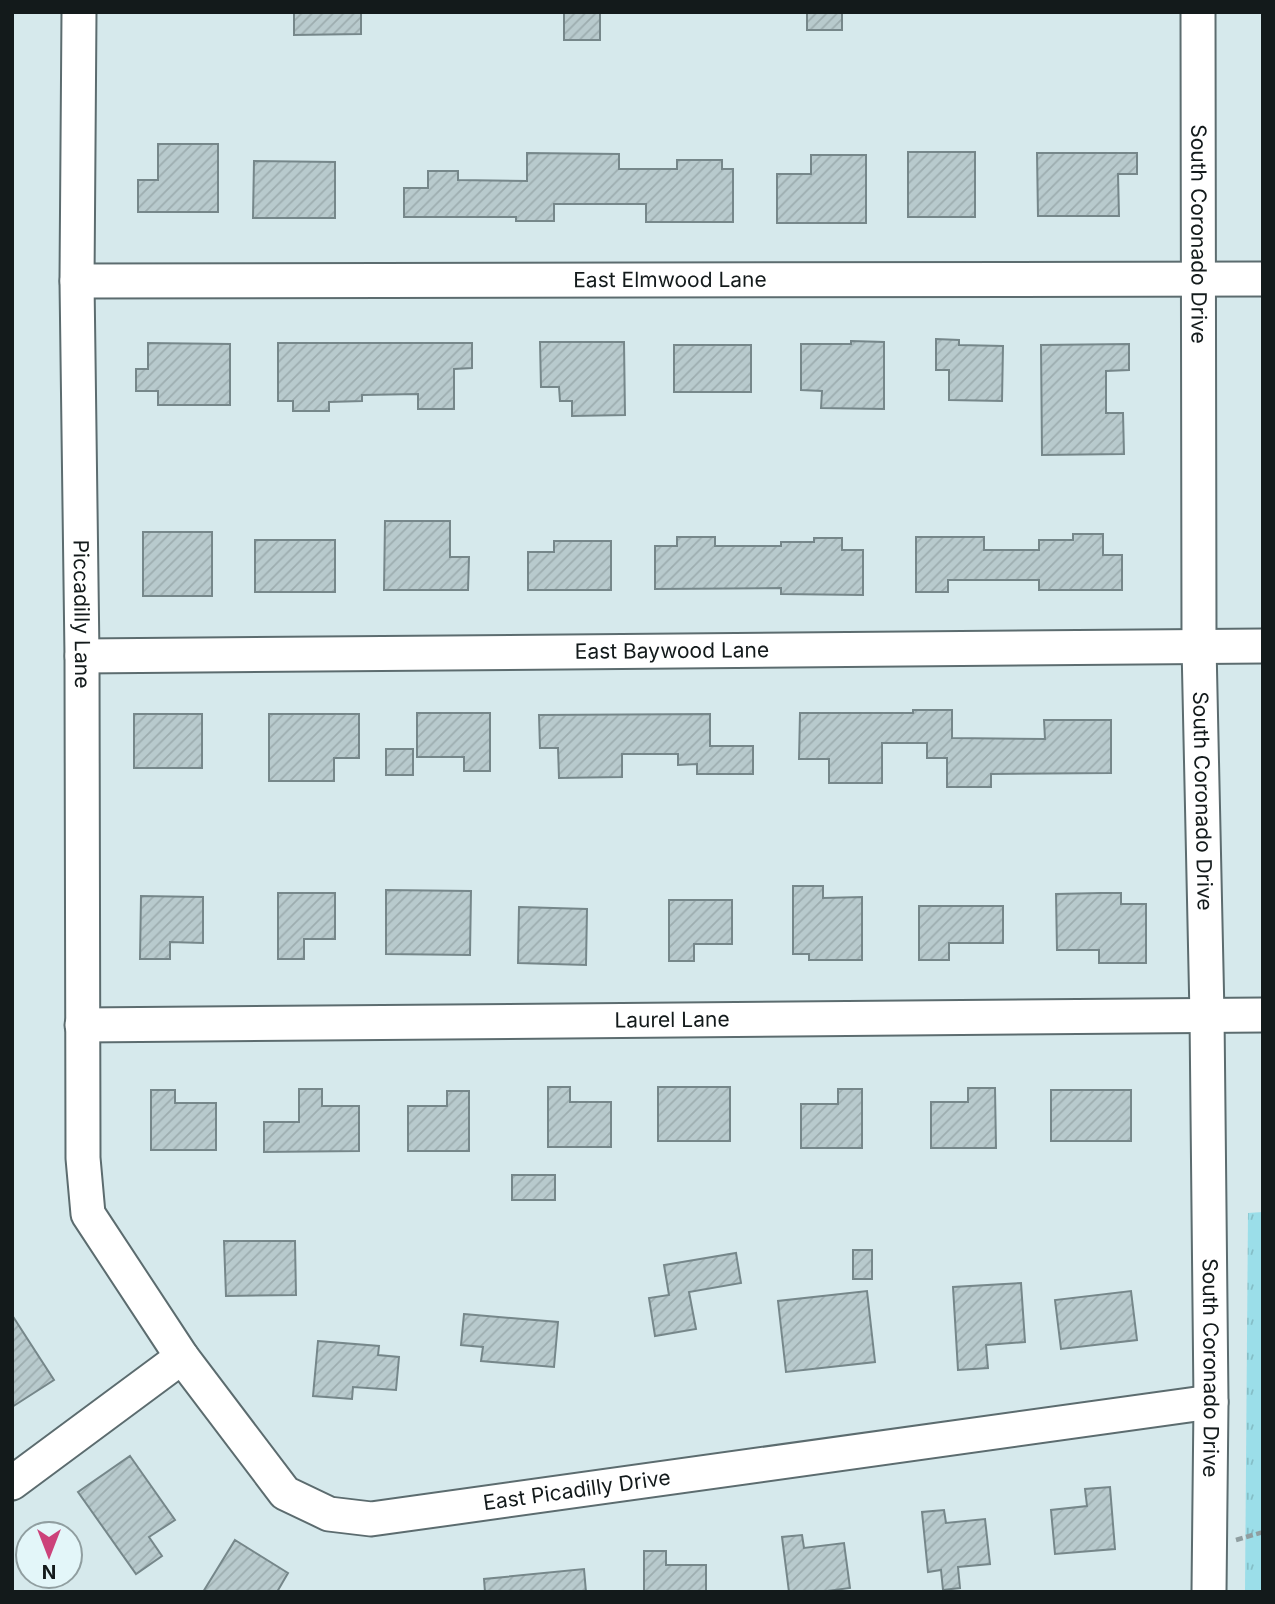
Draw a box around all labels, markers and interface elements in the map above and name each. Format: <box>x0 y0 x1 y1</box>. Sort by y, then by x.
street label: South Coronado Drive <box>1186 124 1212 344</box>
street label: East Elmwood Lane <box>573 267 767 292</box>
street label: Piccadilly Lane <box>68 539 95 688</box>
street label: East Baywood Lane <box>575 637 769 664</box>
street label: South Coronado Drive <box>1188 691 1218 911</box>
street label: Laurel Lane <box>614 1007 730 1032</box>
street label: South Coronado Drive <box>1198 1258 1224 1478</box>
street label: East Picadilly Drive <box>482 1464 672 1515</box>
north arrow <box>14 1520 84 1590</box>
text: N <box>42 1560 56 1583</box>

